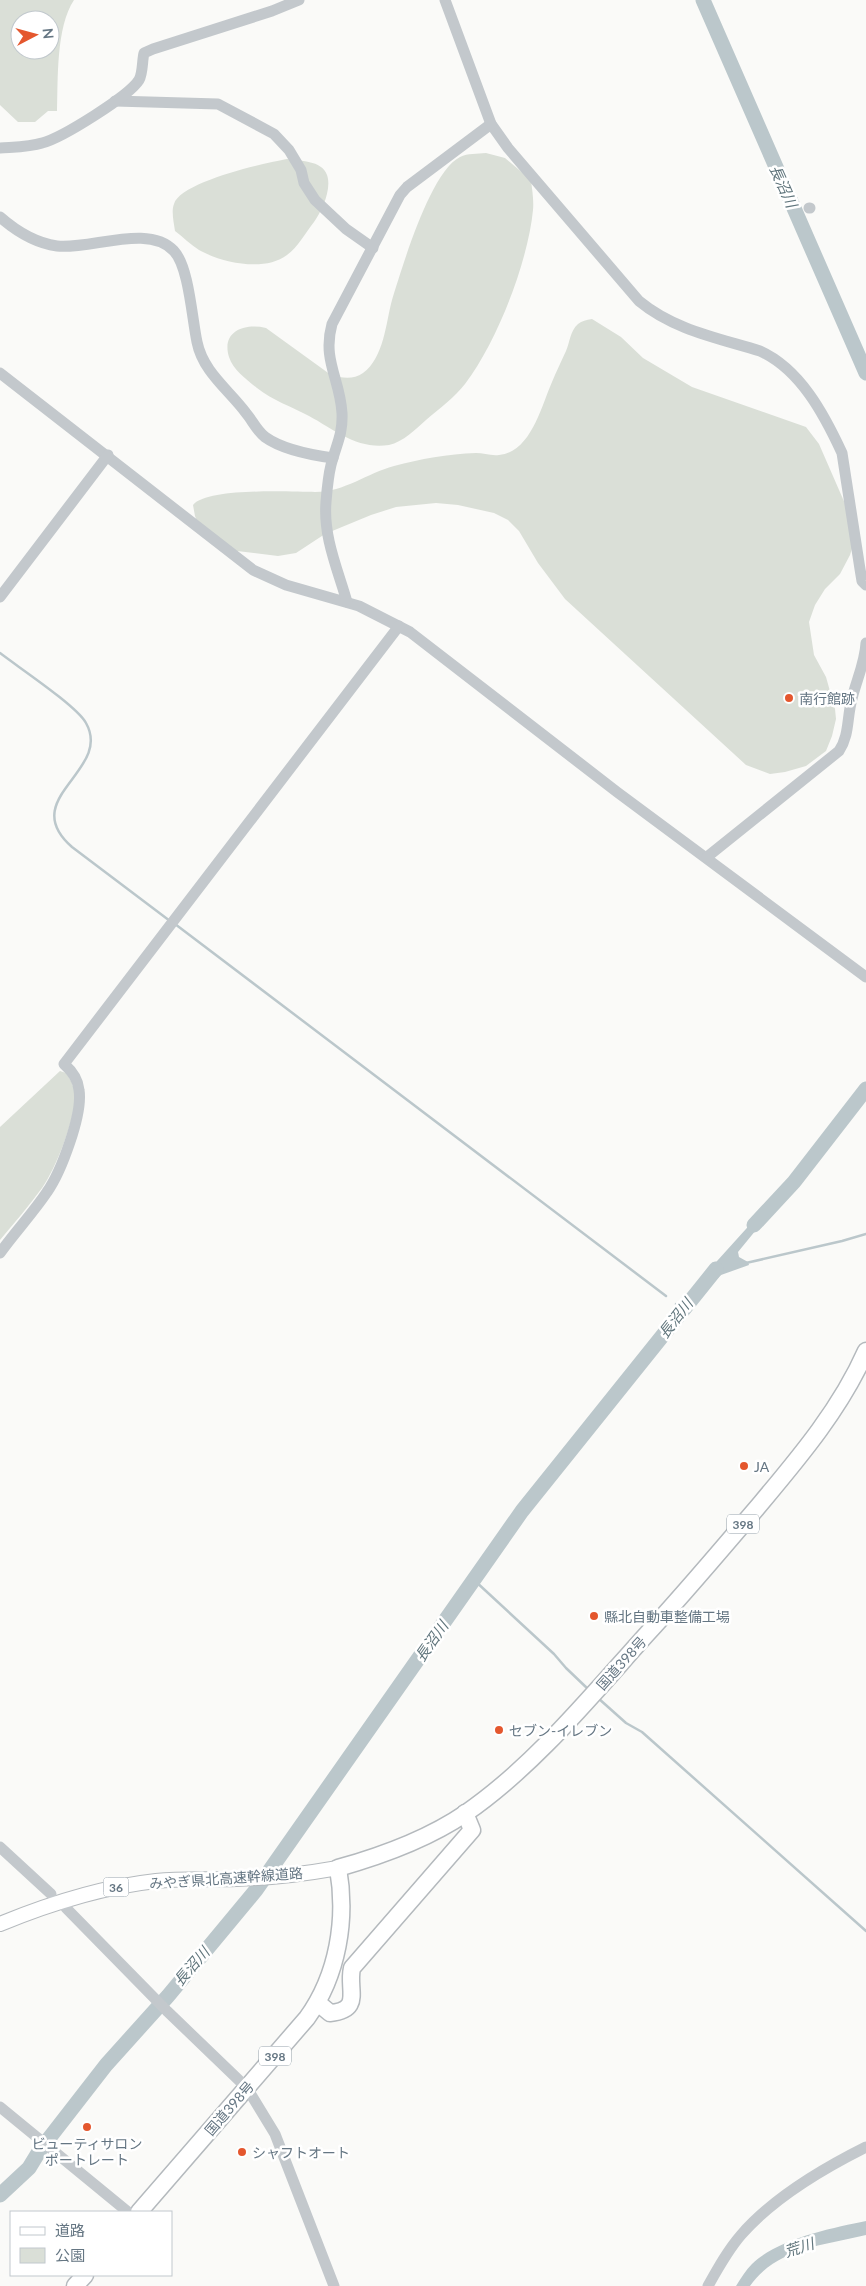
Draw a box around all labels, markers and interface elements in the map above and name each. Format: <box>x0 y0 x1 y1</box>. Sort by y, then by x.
north arrow <box>10 10 60 60</box>
text: N <box>39 27 57 40</box>
water label: 長沼川 <box>767 162 802 212</box>
place label: 南行館跡 <box>799 690 855 707</box>
marker: 南行館跡 <box>783 692 795 704</box>
water label: 長沼川 <box>654 1293 697 1341</box>
place label: JA <box>754 1458 770 1475</box>
marker: JA <box>738 1460 750 1472</box>
road number: 398 <box>727 1515 759 1534</box>
place label: 縣北自動車整備工場 <box>604 1608 730 1625</box>
marker: 縣北自動車整備工場 <box>588 1610 600 1622</box>
water label: 長沼川 <box>411 1616 452 1665</box>
street label: 国道398号 <box>592 1633 650 1693</box>
place label: セブン-イレブン <box>509 1722 612 1739</box>
marker: セブン-イレブン <box>493 1724 505 1736</box>
street label: みやぎ県北高速幹線道路 <box>149 1864 303 1892</box>
road number: 36 <box>104 1878 128 1896</box>
water label: 長沼川 <box>169 1942 214 1989</box>
road number: 398 <box>259 2046 291 2066</box>
street label: 国道398号 <box>201 2077 257 2139</box>
marker: ビューティサロン ポートレート <box>81 2121 93 2133</box>
place label: ビューティサロン ポートレート <box>31 2135 143 2168</box>
place label: シャフトオート <box>252 2144 350 2161</box>
marker: シャフトオート <box>236 2146 248 2158</box>
legend <box>10 2211 172 2276</box>
text: 道路 <box>55 2221 85 2239</box>
water label: 荒川 <box>782 2233 818 2260</box>
text: 公園 <box>55 2246 85 2264</box>

